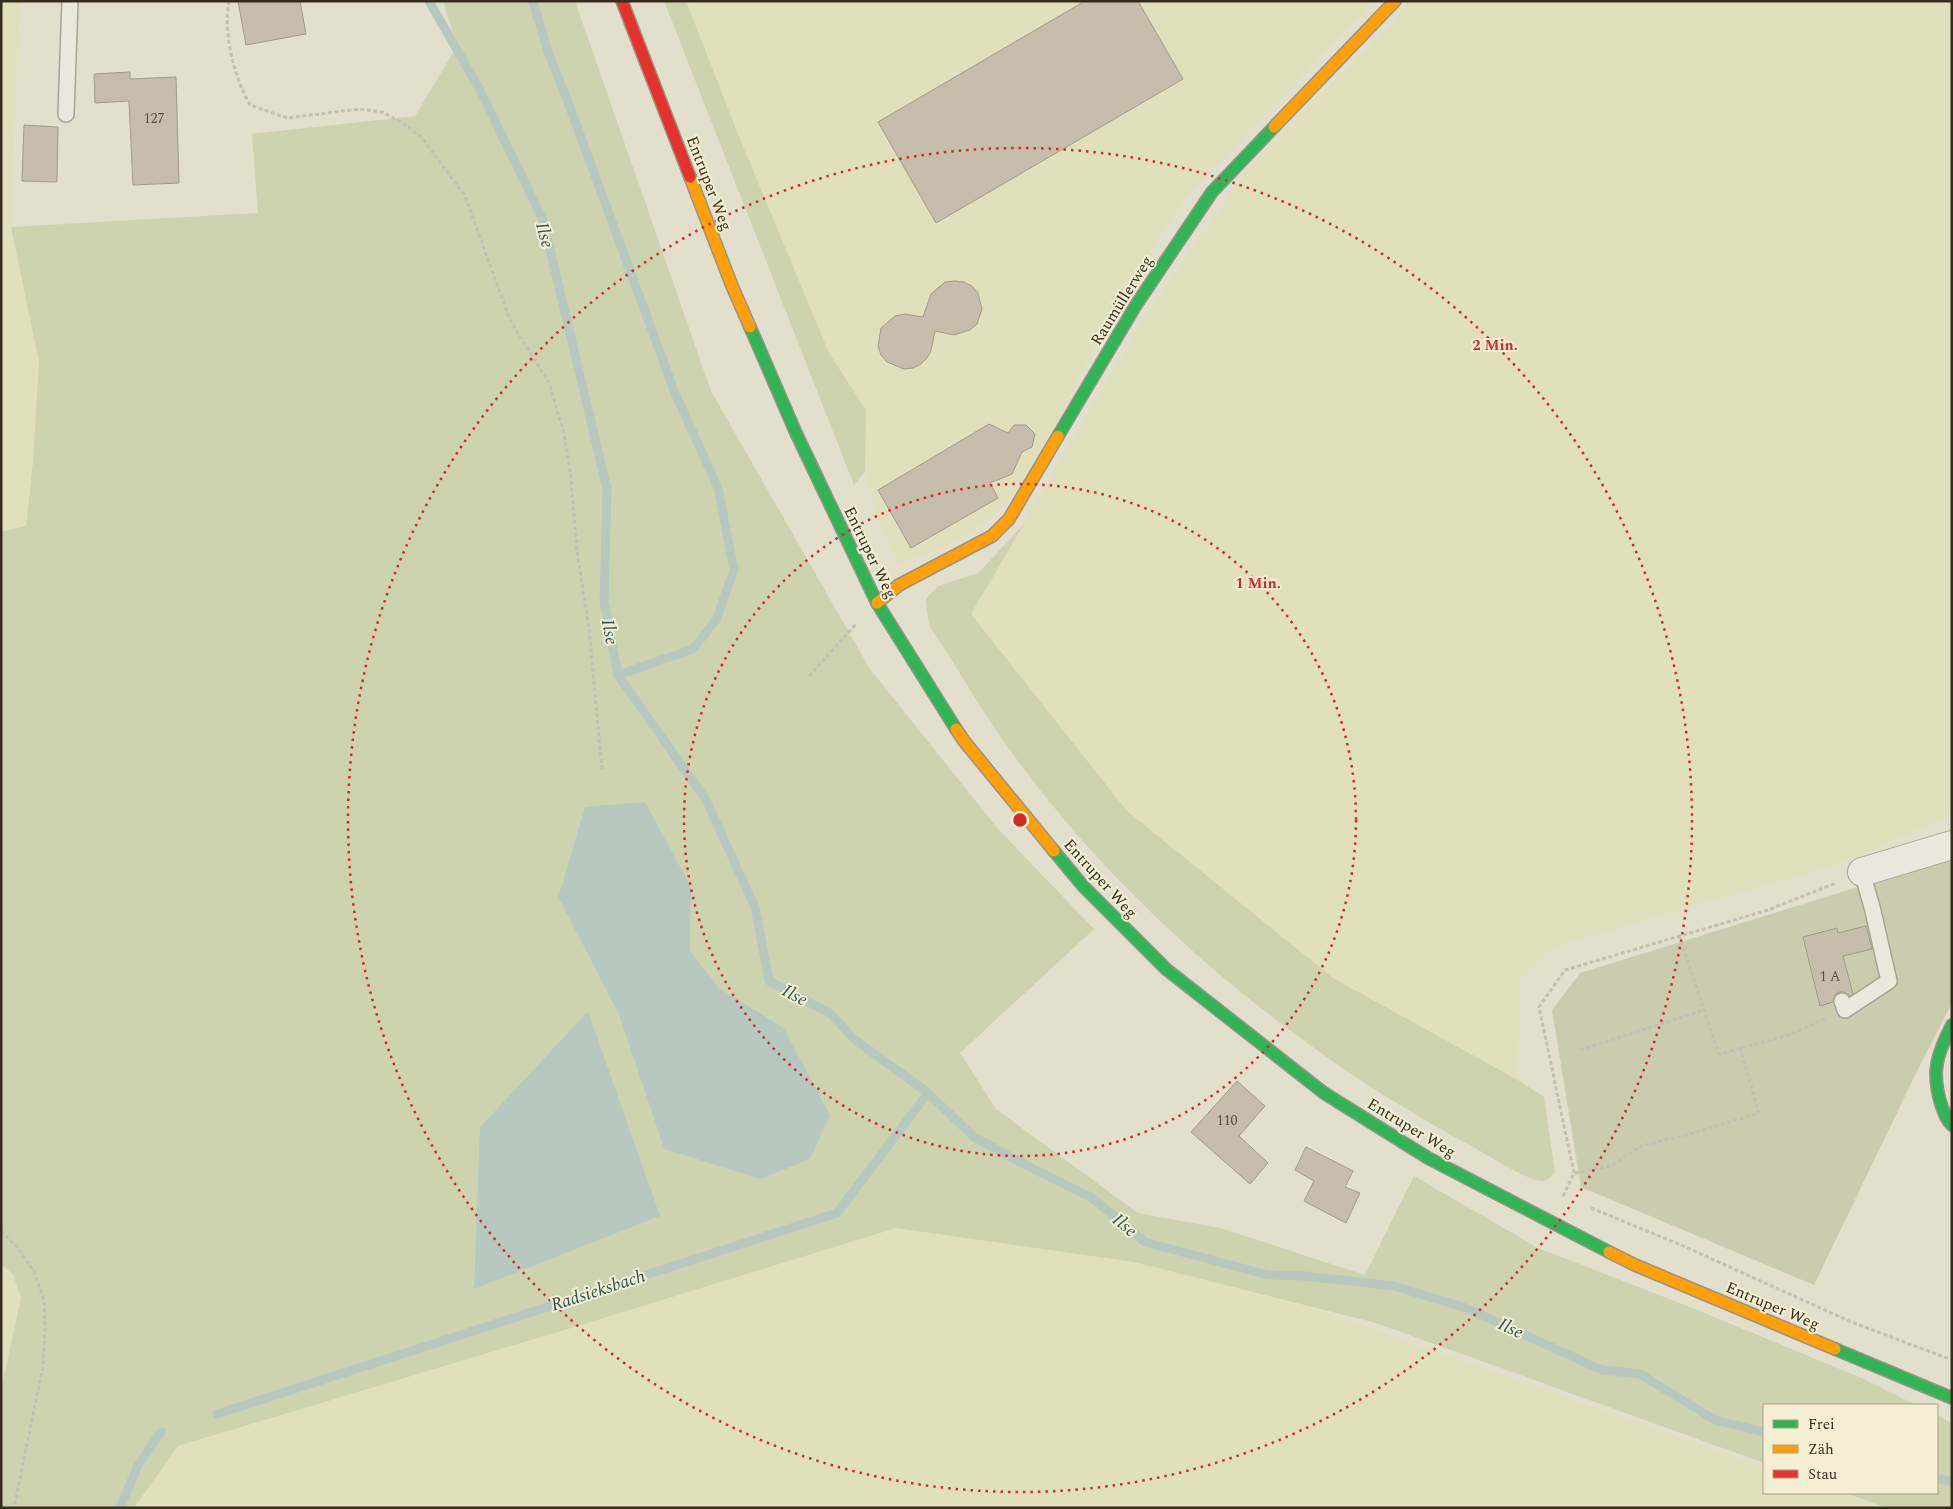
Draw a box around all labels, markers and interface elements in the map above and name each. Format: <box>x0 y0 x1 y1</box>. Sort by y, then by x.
house number: 127 <box>144 108 165 129</box>
street label: Entruper Weg <box>680 132 738 234</box>
water label: Ilse <box>528 219 561 251</box>
street label: Raumüllerweg <box>1085 251 1159 350</box>
text: 2 Min. <box>1472 334 1518 357</box>
street label: Entruper Weg <box>837 502 903 603</box>
text: 1 Min. <box>1235 572 1281 595</box>
water label: Ilse <box>594 617 625 647</box>
centre of rings <box>1011 811 1029 829</box>
street label: Entruper Weg <box>1058 833 1143 924</box>
house number: 1 A <box>1820 966 1841 987</box>
water label: Ilse <box>777 978 812 1013</box>
street label: Entruper Weg <box>1362 1092 1461 1164</box>
house number: 110 <box>1217 1110 1238 1131</box>
water label: Ilse <box>1106 1207 1143 1244</box>
water label: Radsieksbach <box>547 1262 649 1318</box>
street label: Entruper Weg <box>1722 1275 1823 1337</box>
water label: Ilse <box>1494 1311 1528 1346</box>
legend <box>1763 1404 1938 1494</box>
text: Frei <box>1808 1413 1835 1436</box>
text: Zäh <box>1808 1438 1834 1461</box>
text: Stau <box>1808 1463 1837 1486</box>

